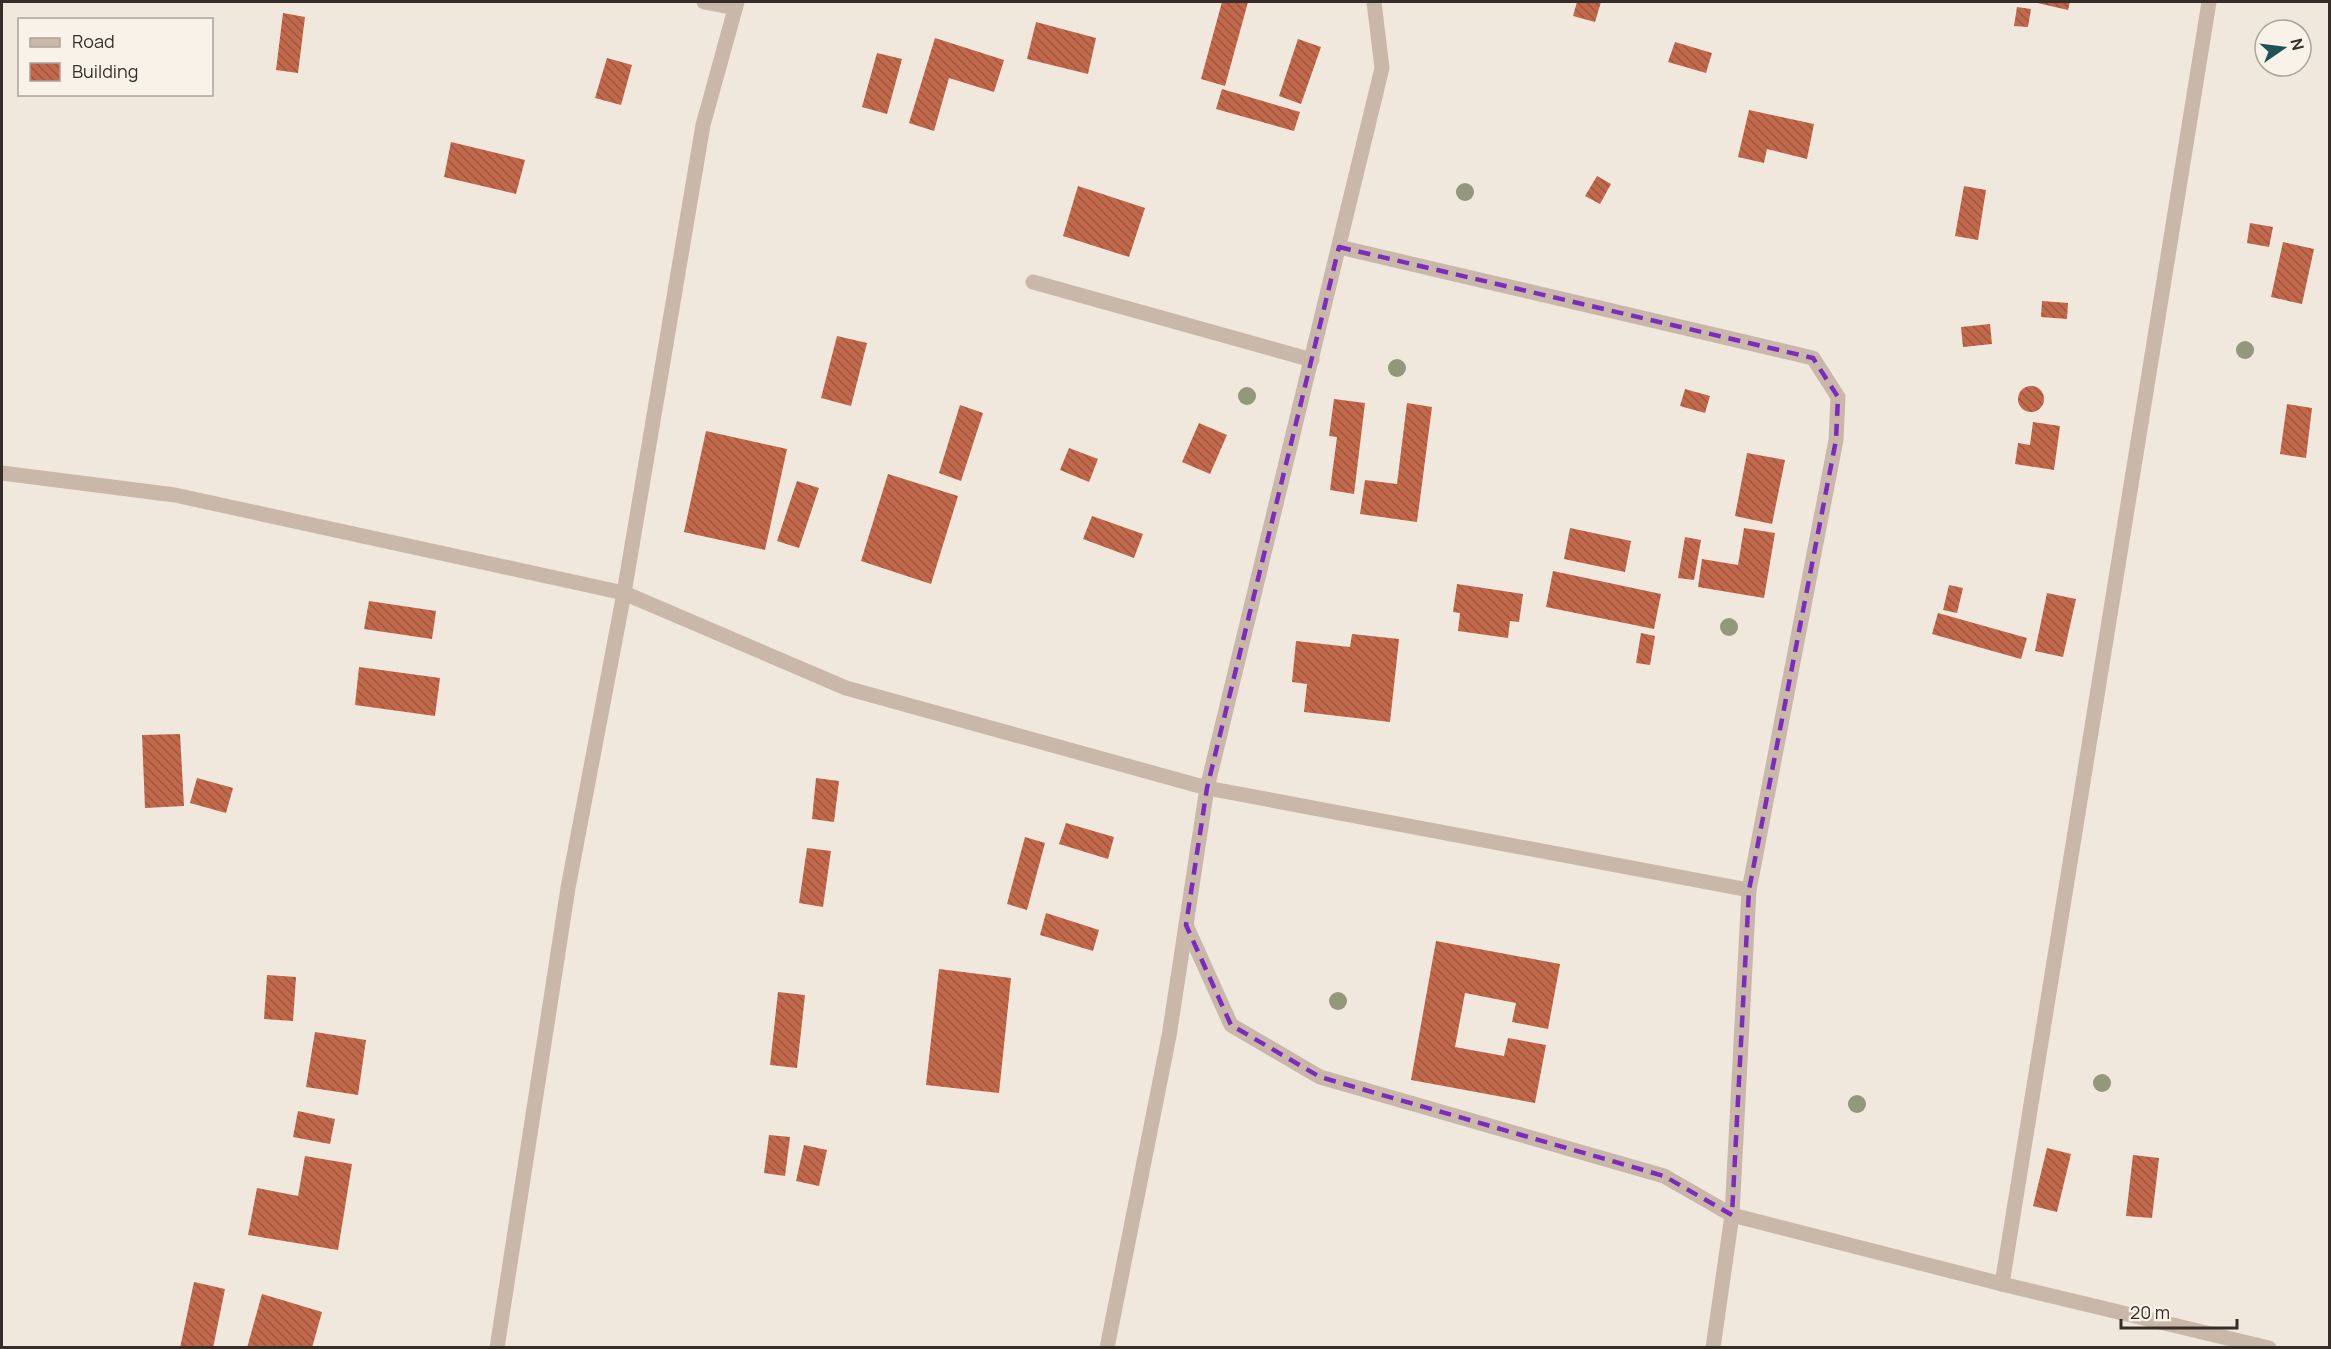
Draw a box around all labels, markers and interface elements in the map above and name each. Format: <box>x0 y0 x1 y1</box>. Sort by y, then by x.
legend <box>18 18 213 96</box>
north arrow <box>2253 18 2313 78</box>
text: Road <box>72 29 115 53</box>
text: N <box>2285 36 2310 53</box>
text: Building <box>72 59 138 83</box>
scale bar <box>2121 1292 2236 1330</box>
text: 20 m <box>2130 1300 2170 1324</box>

